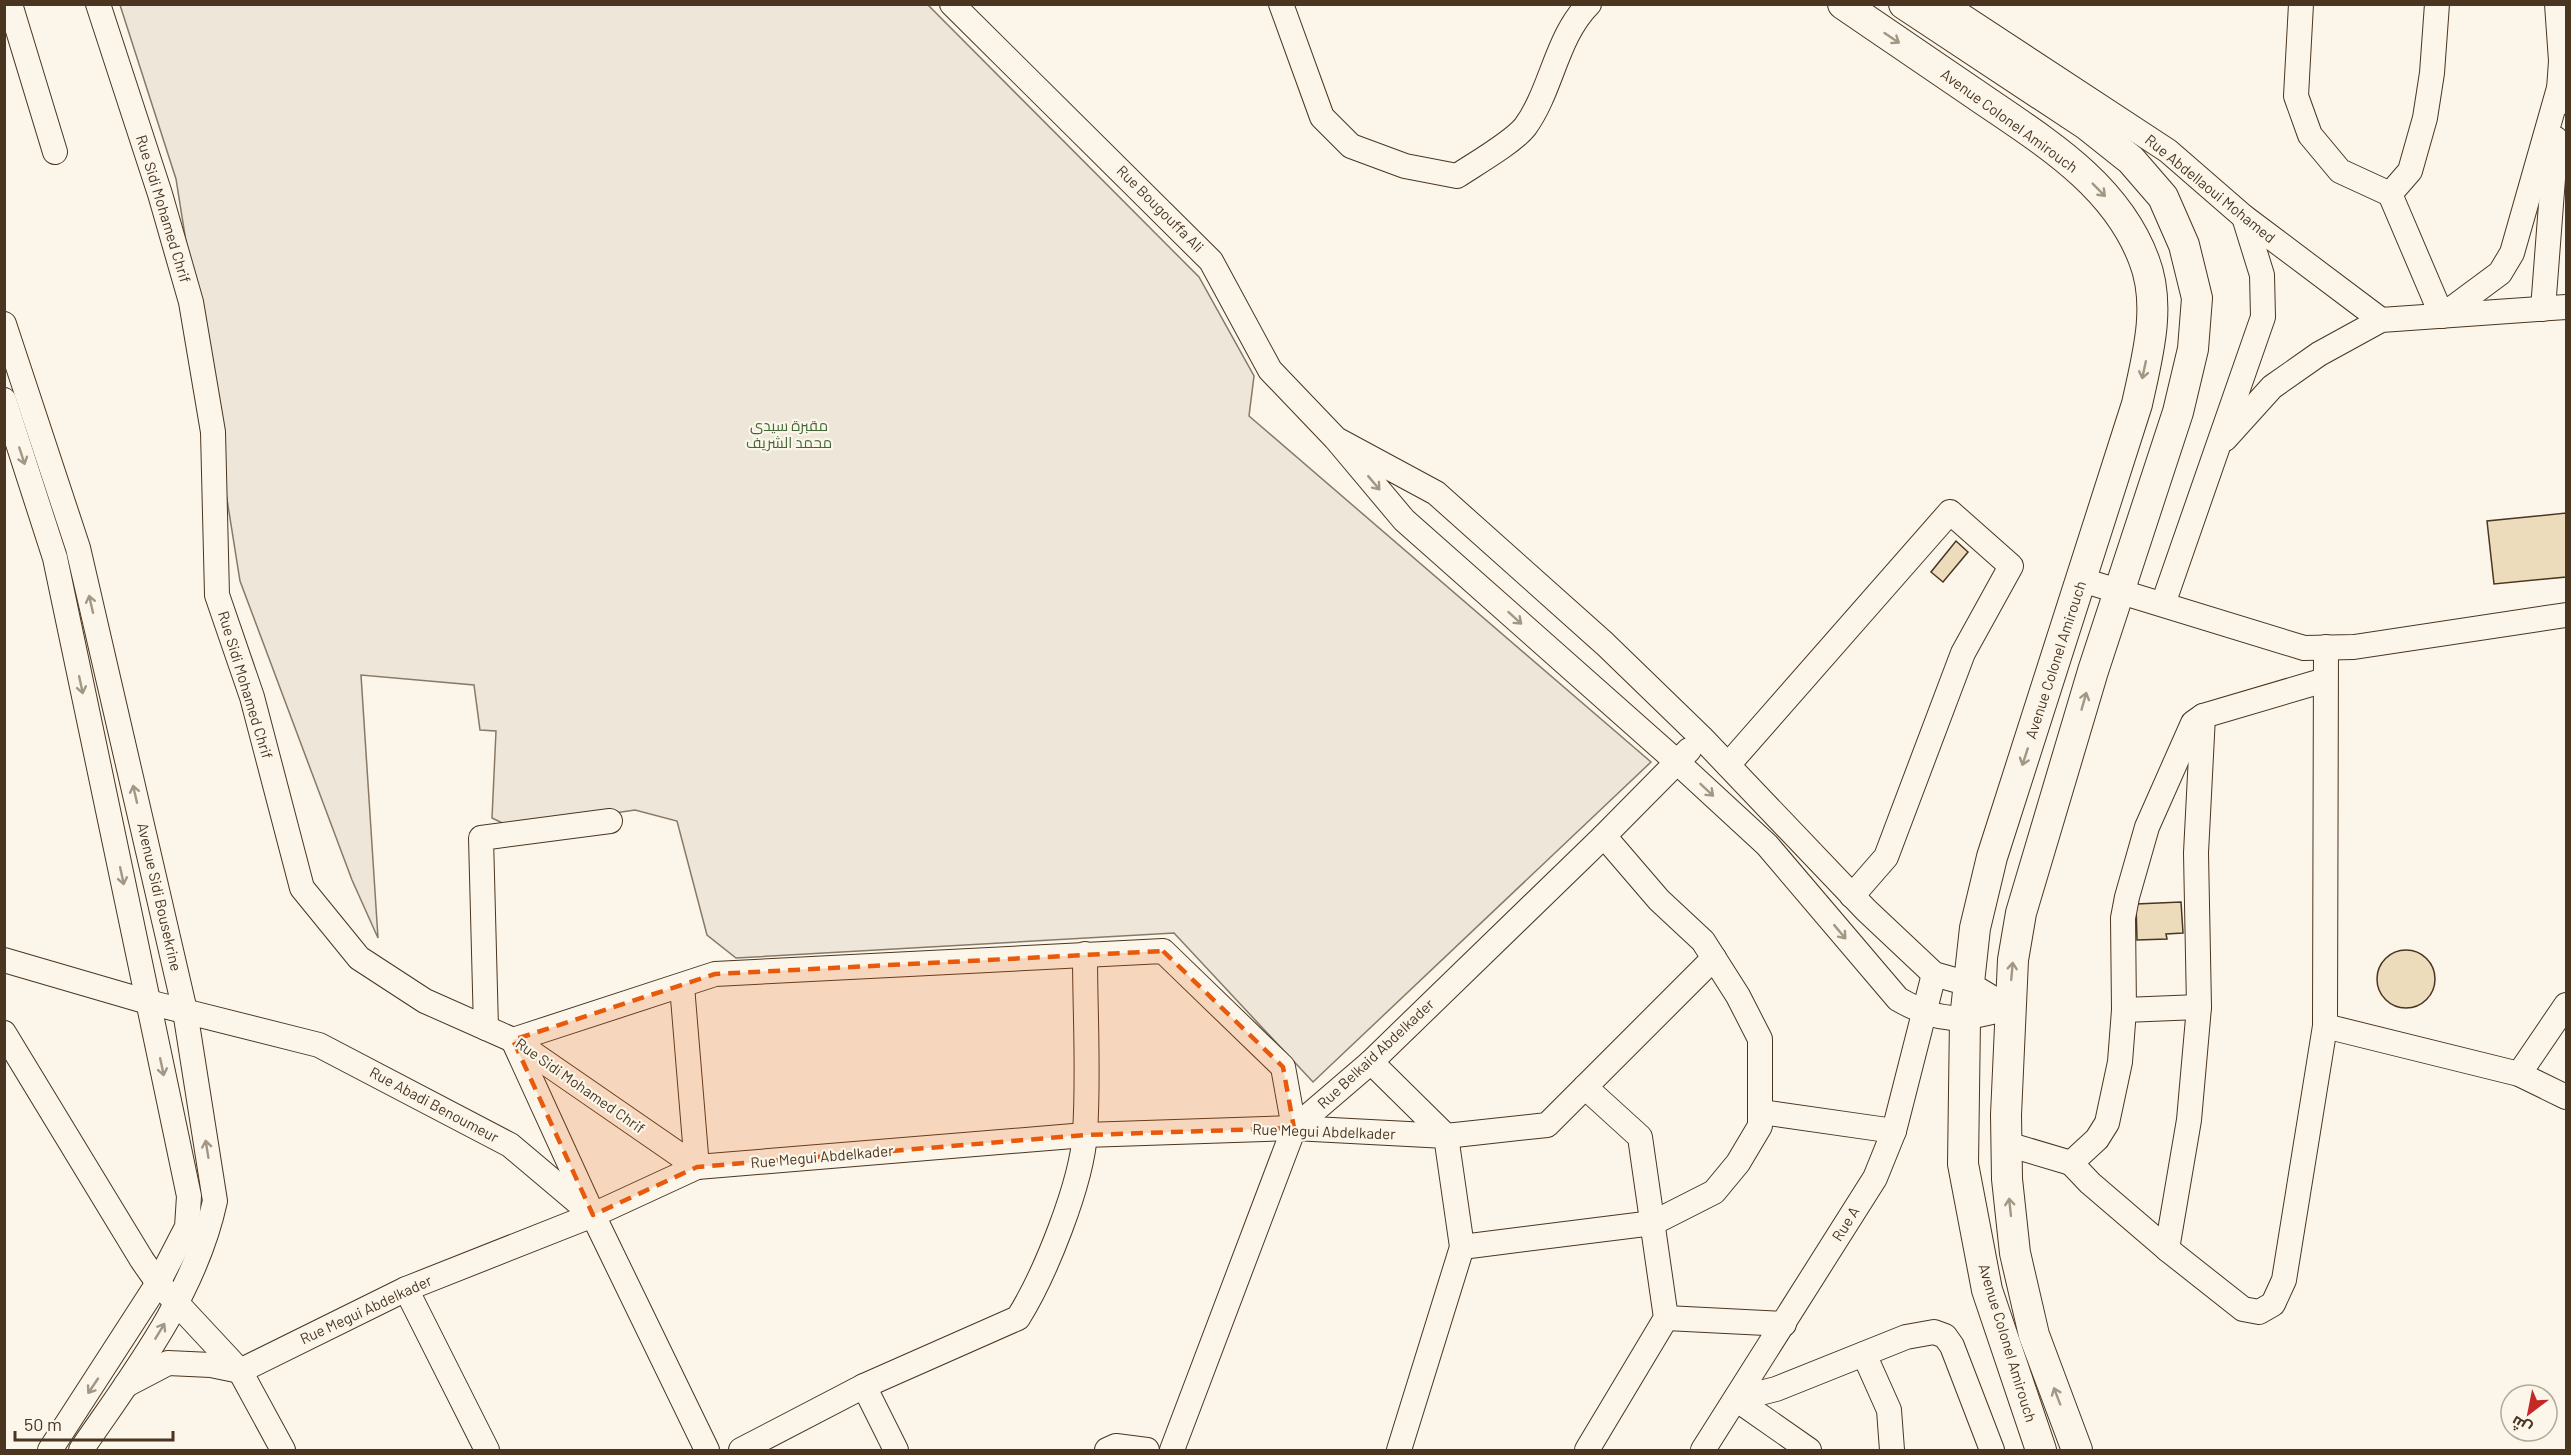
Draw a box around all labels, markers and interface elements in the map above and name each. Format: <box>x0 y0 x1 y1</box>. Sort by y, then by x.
one-way arrow <box>1883 31 1900 44</box>
street label: Avenue Colonel Amirouch <box>1938 64 2082 176</box>
street label: Rue Abdellaoui Mohamed <box>2142 130 2279 246</box>
street label: Rue Sidi Mohamed Chrif <box>133 133 195 285</box>
street label: Rue Bougouffa Ali <box>1113 161 1208 256</box>
one-way arrow <box>2092 182 2107 197</box>
one-way arrow <box>2138 359 2149 379</box>
park label: مقبرة سيدي محمد الشريف <box>746 416 832 452</box>
one-way arrow <box>17 446 28 465</box>
one-way arrow <box>1367 475 1380 491</box>
street label: Avenue Colonel Amirouch <box>2021 579 2089 741</box>
one-way arrow <box>85 594 97 613</box>
street label: Rue Sidi Mohamed Chrif <box>215 609 277 761</box>
one-way arrow <box>1507 611 1522 625</box>
one-way arrow <box>76 675 88 694</box>
one-way arrow <box>2079 692 2090 711</box>
one-way arrow <box>2019 747 2030 766</box>
one-way arrow <box>1699 782 1714 796</box>
one-way arrow <box>129 785 140 804</box>
street label: Avenue Sidi Bousekrine <box>134 821 186 973</box>
one-way arrow <box>116 866 128 885</box>
one-way arrow <box>1833 924 1847 939</box>
one-way arrow <box>2007 961 2018 981</box>
street label: Rue Belkaid Abdelkader <box>1313 994 1438 1112</box>
street label: Rue Sidi Mohamed Chrif <box>512 1034 649 1137</box>
one-way arrow <box>157 1056 168 1076</box>
street label: Rue Abadi Benoumeur <box>367 1062 503 1146</box>
street label: Rue Megui Abdelkader <box>1252 1120 1397 1143</box>
one-way arrow <box>201 1140 212 1160</box>
street label: Rue Megui Abdelkader <box>750 1141 895 1171</box>
one-way arrow <box>2005 1198 2016 1218</box>
street label: Rue A <box>1828 1203 1863 1244</box>
street label: Avenue Colonel Amirouch <box>1975 1261 2041 1424</box>
street label: Rue Megui Abdelkader <box>297 1270 435 1348</box>
one-way arrow <box>154 1323 166 1340</box>
one-way arrow <box>87 1377 100 1394</box>
north arrow <box>2499 1383 2559 1443</box>
one-way arrow <box>2050 1387 2061 1406</box>
scale bar <box>15 1404 172 1442</box>
text: ش <box>2507 1412 2535 1440</box>
text: 50 m <box>24 1413 62 1435</box>

